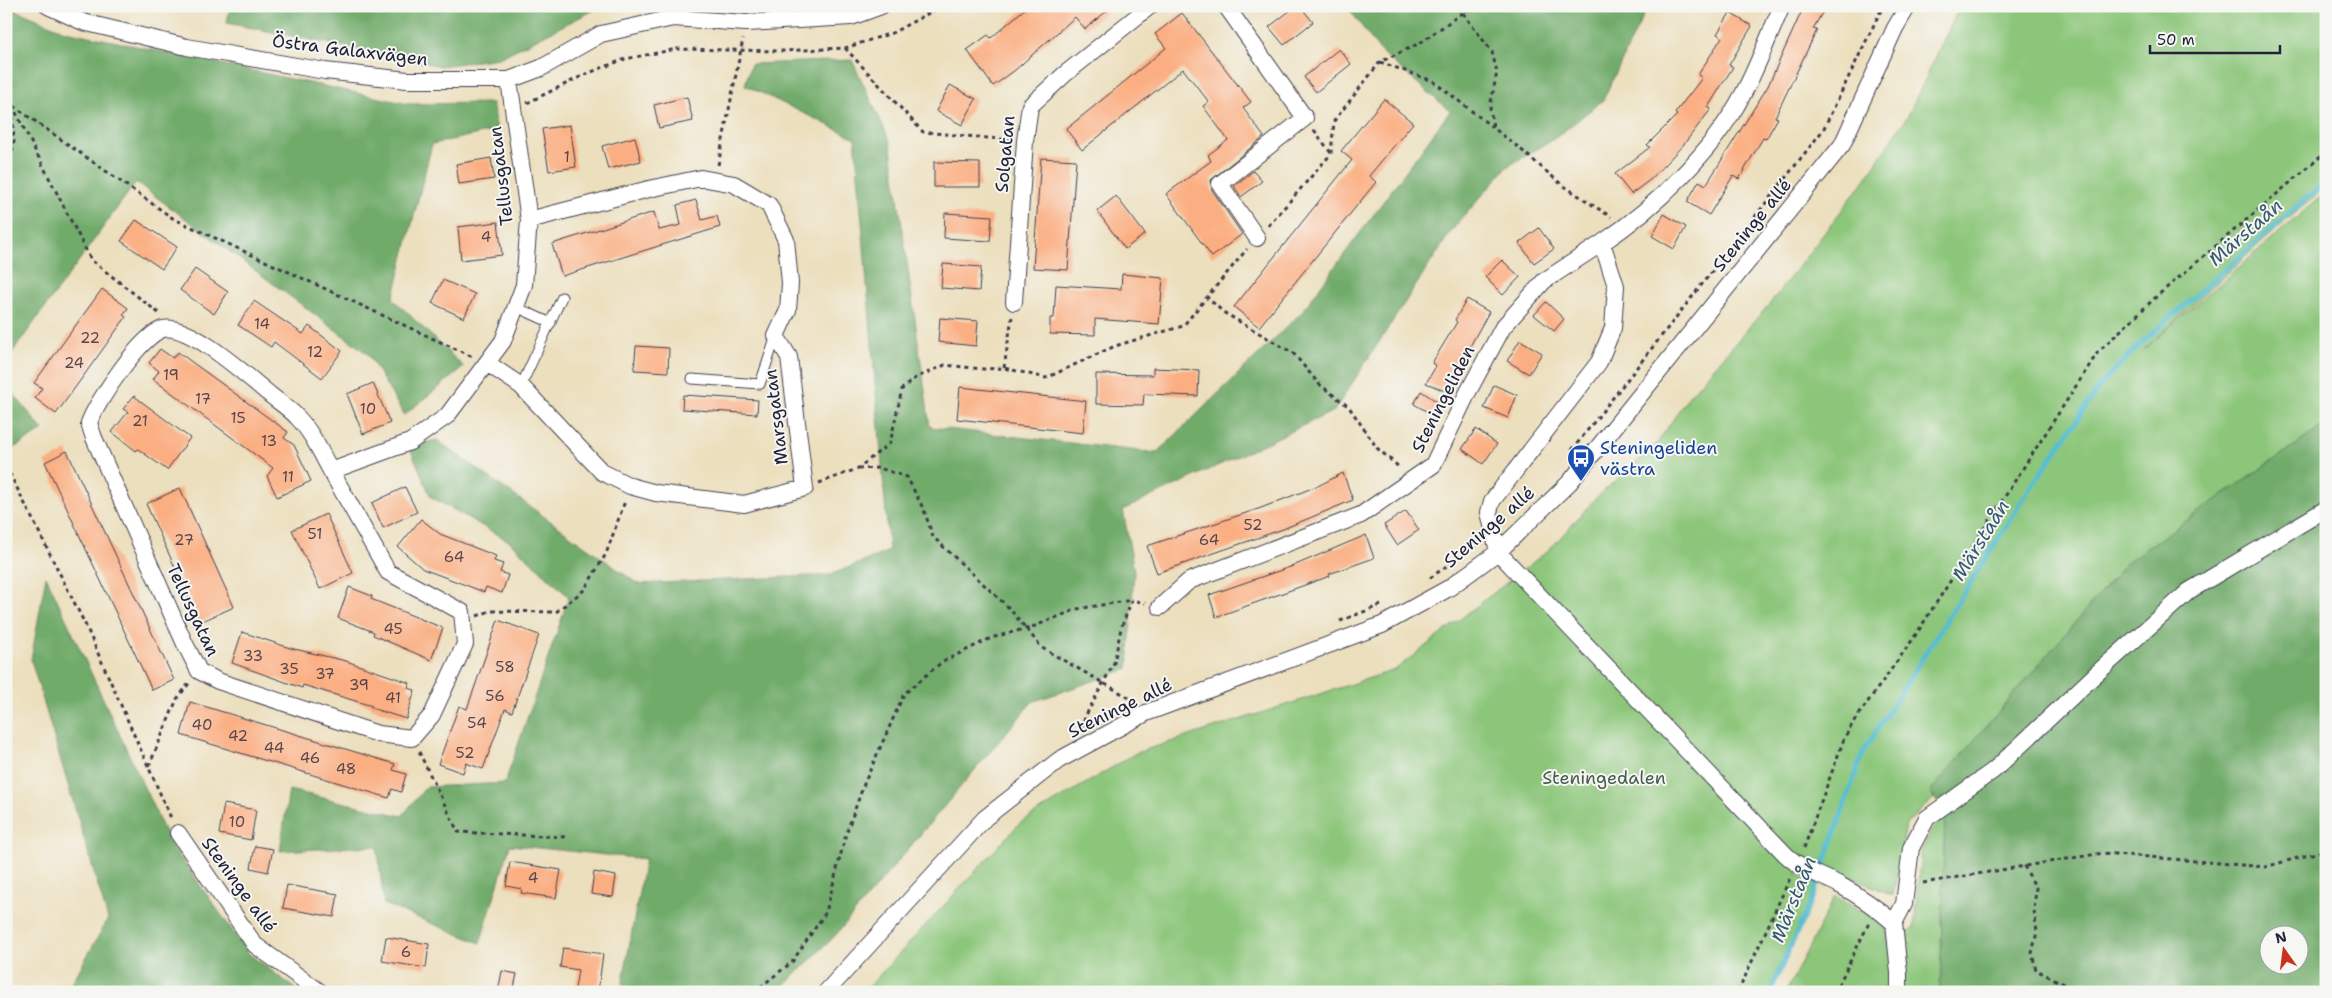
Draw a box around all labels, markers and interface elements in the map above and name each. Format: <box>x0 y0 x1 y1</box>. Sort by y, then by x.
scale bar <box>2150 22 2280 54</box>
street label: Östra Galaxvägen <box>271 29 429 71</box>
text: 50 m <box>2157 30 2195 50</box>
street label: Solgatan <box>990 114 1020 194</box>
street label: Tellusgatan <box>483 125 519 227</box>
house number: 1 <box>564 147 570 167</box>
street label: Steninge allé <box>1707 174 1797 276</box>
water label: Märstaån <box>2203 193 2288 272</box>
house number: 4 <box>481 227 491 247</box>
house number: 14 <box>254 314 270 334</box>
house number: 22 <box>80 328 100 348</box>
street label: Steningeliden <box>1406 341 1480 457</box>
house number: 12 <box>307 342 323 362</box>
house number: 24 <box>64 353 84 373</box>
house number: 19 <box>163 365 179 385</box>
street label: Marsgatan <box>758 368 794 466</box>
house number: 17 <box>195 389 211 409</box>
house number: 10 <box>360 399 376 419</box>
house number: 15 <box>230 408 246 428</box>
house number: 21 <box>132 411 148 431</box>
house number: 13 <box>261 431 277 451</box>
place label: Steningeliden västra <box>1600 436 1717 481</box>
bus stop icon: Steningeliden västra <box>1566 443 1596 482</box>
house number: 11 <box>282 467 294 487</box>
street label: Steninge allé <box>1438 481 1540 573</box>
water label: Märstaån <box>1946 495 2015 585</box>
house number: 52 <box>1244 515 1262 535</box>
house number: 51 <box>308 524 322 544</box>
house number: 27 <box>174 530 194 550</box>
house number: 64 <box>1199 530 1219 550</box>
house number: 64 <box>444 547 464 567</box>
street label: Tellusgatan <box>161 560 225 660</box>
house number: 45 <box>383 619 403 639</box>
house number: 33 <box>243 646 263 666</box>
house number: 58 <box>495 657 515 677</box>
house number: 35 <box>279 659 299 679</box>
house number: 37 <box>315 664 335 684</box>
street label: Steninge allé <box>1064 672 1176 744</box>
house number: 39 <box>349 675 369 695</box>
house number: 56 <box>485 686 505 706</box>
house number: 41 <box>385 688 401 708</box>
house number: 54 <box>467 713 487 733</box>
house number: 40 <box>192 715 212 735</box>
house number: 42 <box>228 726 248 746</box>
house number: 44 <box>264 738 284 758</box>
house number: 52 <box>456 743 474 763</box>
house number: 46 <box>300 748 320 768</box>
house number: 48 <box>336 759 356 779</box>
park label: Steningedalen <box>1542 766 1666 790</box>
house number: 10 <box>229 812 245 832</box>
street label: Steninge allé <box>196 832 282 938</box>
water label: Märstaån <box>1765 852 1822 946</box>
house number: 4 <box>528 868 538 888</box>
north arrow <box>2260 926 2310 976</box>
text: N <box>2273 927 2288 947</box>
house number: 6 <box>401 942 411 962</box>

